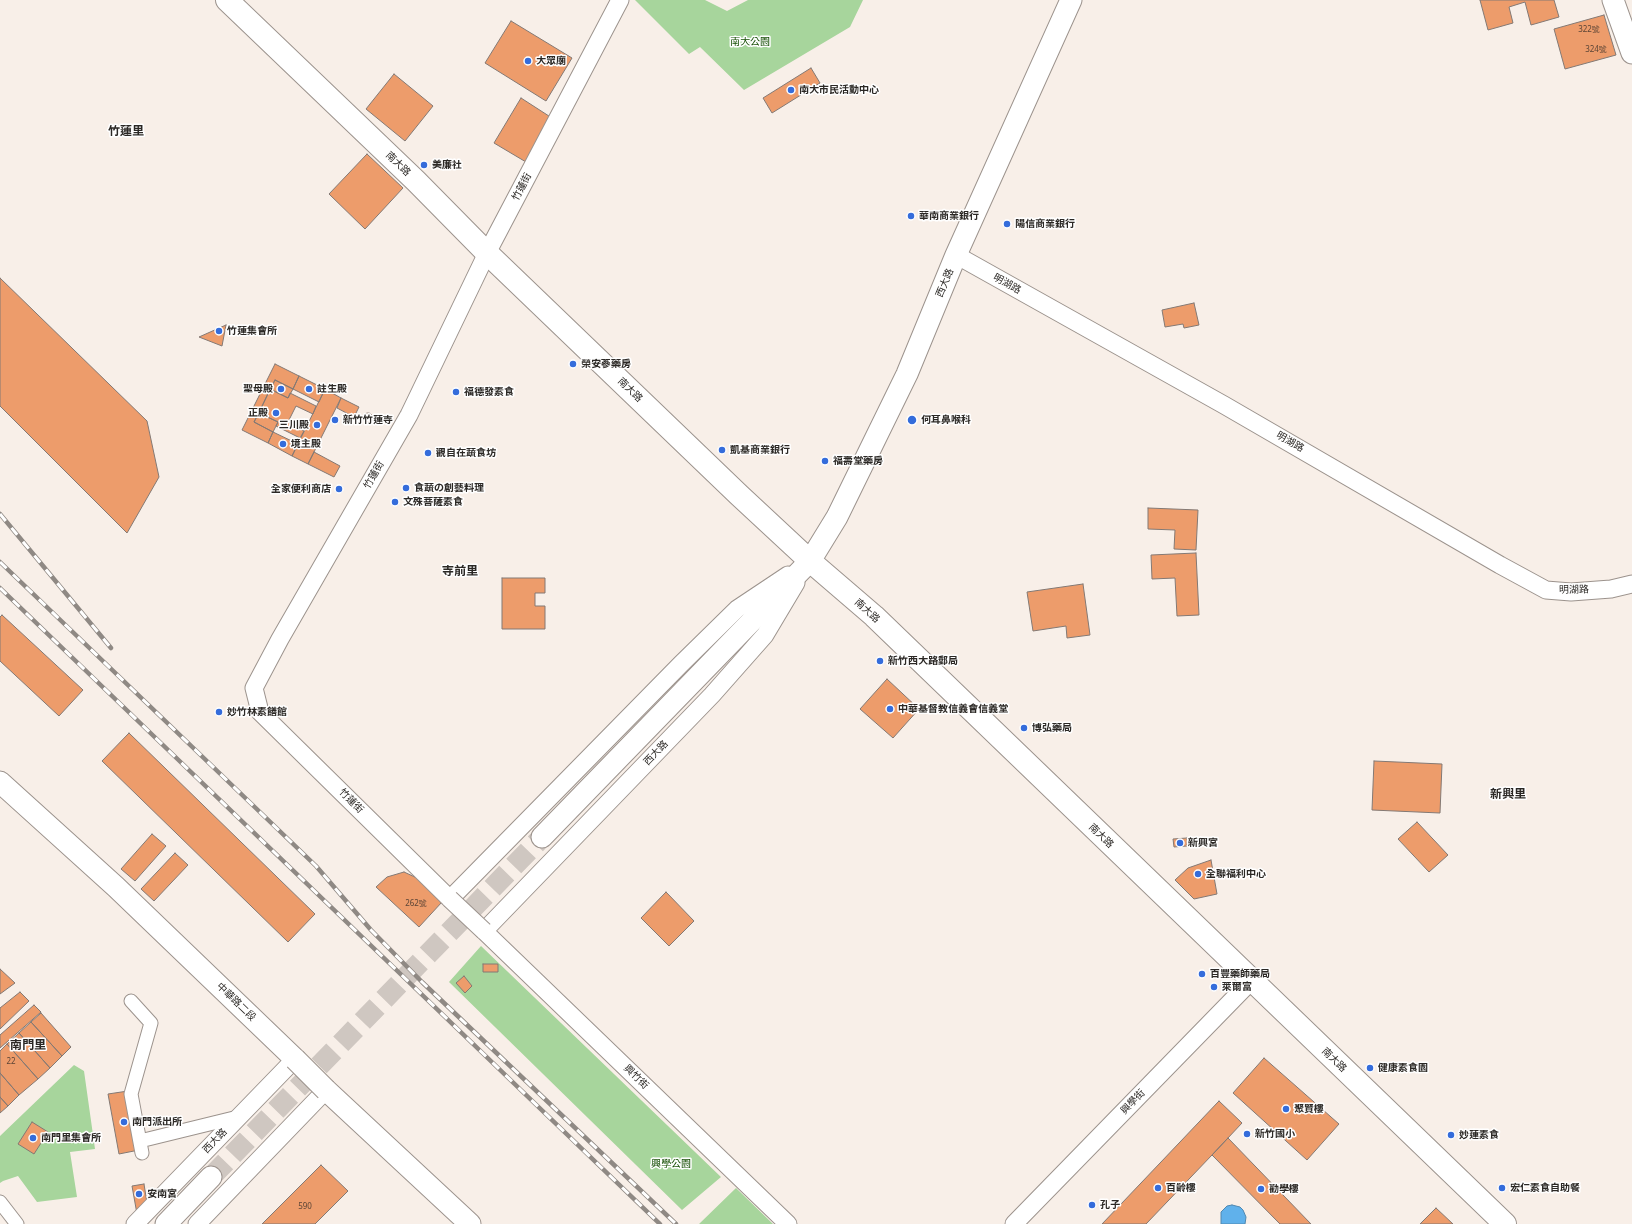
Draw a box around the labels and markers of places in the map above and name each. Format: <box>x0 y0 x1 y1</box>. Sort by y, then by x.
place label: 大眾廟 <box>536 55 566 67</box>
marker: 大眾廟 <box>523 56 533 66</box>
place label: 南大市民活動中心 <box>799 84 879 96</box>
marker: 南大市民活動中心 <box>786 85 796 95</box>
place label: 美廉社 <box>432 159 462 171</box>
marker: 美廉社 <box>419 160 429 170</box>
place label: 華南商業銀行 <box>919 210 979 222</box>
marker: 華南商業銀行 <box>906 211 916 221</box>
place label: 陽信商業銀行 <box>1015 218 1075 230</box>
marker: 陽信商業銀行 <box>1002 219 1012 229</box>
place label: 竹蓮集會所 <box>227 325 277 337</box>
marker: 竹蓮集會所 <box>214 326 224 336</box>
place label: 榮安蔘藥房 <box>581 358 631 370</box>
marker: 榮安蔘藥房 <box>568 359 578 369</box>
place label: 聖母殿 <box>243 383 273 395</box>
place label: 註生殿 <box>317 383 347 395</box>
marker: 聖母殿 <box>276 384 286 394</box>
marker: 註生殿 <box>304 384 314 394</box>
place label: 福德發素食 <box>464 386 514 398</box>
marker: 福德發素食 <box>451 387 461 397</box>
place label: 正殿 <box>248 407 268 419</box>
marker: 正殿 <box>271 408 281 418</box>
place label: 新竹竹蓮寺 <box>343 414 393 426</box>
marker: 何耳鼻喉科 <box>906 414 918 426</box>
place label: 何耳鼻喉科 <box>921 414 971 426</box>
marker: 新竹竹蓮寺 <box>330 415 340 425</box>
place label: 三川殿 <box>279 419 309 431</box>
marker: 三川殿 <box>312 420 322 430</box>
place label: 境主殿 <box>291 438 321 450</box>
marker: 境主殿 <box>278 439 288 449</box>
place label: 凱基商業銀行 <box>730 444 790 456</box>
marker: 凱基商業銀行 <box>717 445 727 455</box>
place label: 觀自在蔬食坊 <box>436 447 496 459</box>
marker: 觀自在蔬食坊 <box>423 448 433 458</box>
place label: 福壽堂藥房 <box>833 455 883 467</box>
marker: 福壽堂藥房 <box>820 456 830 466</box>
place label: 食蔬の創藝料理 <box>414 482 484 494</box>
place label: 全家便利商店 <box>271 483 331 495</box>
marker: 食蔬の創藝料理 <box>401 483 411 493</box>
marker: 全家便利商店 <box>334 484 344 494</box>
place label: 文殊菩薩素食 <box>403 496 463 508</box>
marker: 文殊菩薩素食 <box>390 497 400 507</box>
place label: 新竹西大路郵局 <box>888 655 958 667</box>
marker: 新竹西大路郵局 <box>875 656 885 666</box>
place label: 中華基督教信義會信義堂 <box>898 703 1008 715</box>
marker: 中華基督教信義會信義堂 <box>885 704 895 714</box>
place label: 妙竹林素饍館 <box>227 706 287 718</box>
marker: 妙竹林素饍館 <box>214 707 224 717</box>
place label: 博弘藥局 <box>1032 722 1072 734</box>
marker: 博弘藥局 <box>1019 723 1029 733</box>
place label: 新興宮 <box>1188 837 1218 849</box>
marker: 新興宮 <box>1175 838 1185 848</box>
place label: 全聯福利中心 <box>1206 868 1266 880</box>
marker: 全聯福利中心 <box>1193 869 1203 879</box>
place label: 百豐藥師藥局 <box>1210 968 1270 980</box>
marker: 百豐藥師藥局 <box>1197 969 1207 979</box>
place label: 萊爾富 <box>1222 981 1252 993</box>
marker: 萊爾富 <box>1209 982 1219 992</box>
place label: 健康素食園 <box>1378 1062 1428 1074</box>
marker: 健康素食園 <box>1365 1063 1375 1073</box>
place label: 聚賢樓 <box>1294 1103 1324 1115</box>
marker: 聚賢樓 <box>1281 1104 1291 1114</box>
place label: 南門派出所 <box>132 1116 182 1128</box>
marker: 南門派出所 <box>119 1117 129 1127</box>
place label: 新竹國小 <box>1255 1128 1295 1140</box>
marker: 新竹國小 <box>1242 1129 1252 1139</box>
place label: 妙蓮素食 <box>1459 1129 1499 1141</box>
marker: 妙蓮素食 <box>1446 1130 1456 1140</box>
place label: 南門里集會所 <box>41 1132 101 1144</box>
marker: 南門里集會所 <box>28 1133 38 1143</box>
place label: 百齡樓 <box>1166 1182 1196 1194</box>
place label: 宏仁素食自助餐 <box>1510 1182 1580 1194</box>
marker: 百齡樓 <box>1153 1183 1163 1193</box>
place label: 勸學樓 <box>1269 1183 1299 1195</box>
marker: 宏仁素食自助餐 <box>1497 1183 1507 1193</box>
marker: 勸學樓 <box>1256 1184 1266 1194</box>
place label: 安南宮 <box>147 1188 177 1200</box>
marker: 安南宮 <box>134 1189 144 1199</box>
place label: 孔子 <box>1100 1199 1120 1211</box>
marker: 孔子 <box>1087 1200 1097 1210</box>

